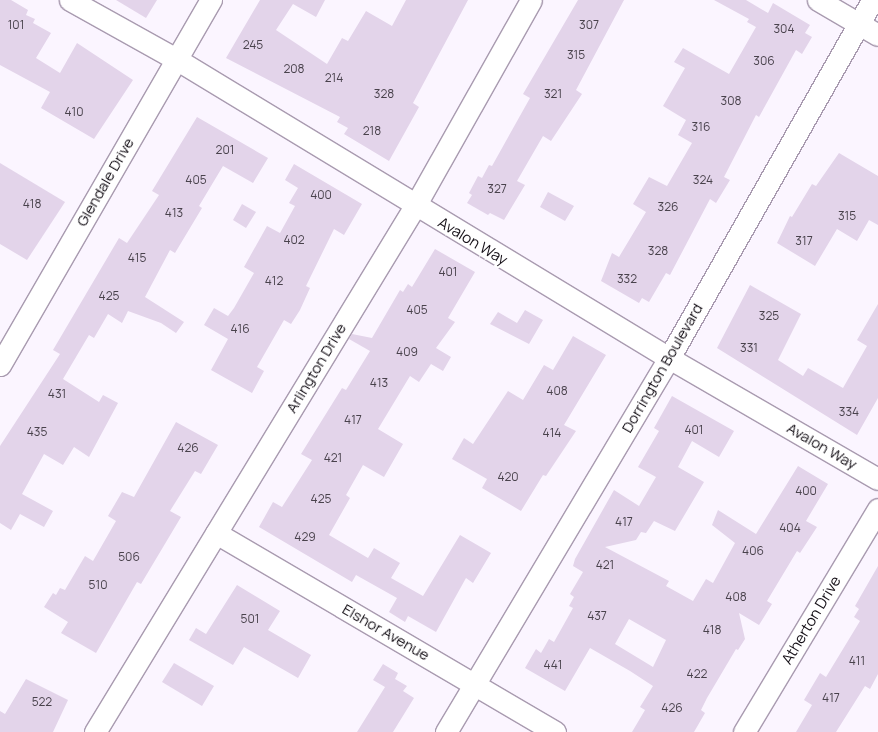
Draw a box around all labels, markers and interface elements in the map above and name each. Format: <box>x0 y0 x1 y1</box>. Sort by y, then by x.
house number: 101 <box>8 18 24 32</box>
house number: 307 <box>579 18 599 32</box>
house number: 304 <box>773 22 795 36</box>
house number: 245 <box>243 38 263 52</box>
house number: 315 <box>567 48 585 62</box>
house number: 306 <box>753 54 775 68</box>
house number: 208 <box>283 62 305 76</box>
house number: 214 <box>325 71 343 85</box>
house number: 328 <box>374 87 394 101</box>
house number: 321 <box>544 87 562 101</box>
house number: 308 <box>721 94 741 108</box>
house number: 410 <box>64 105 84 119</box>
house number: 316 <box>692 120 710 134</box>
house number: 218 <box>363 124 381 138</box>
street label: Glendale Drive <box>72 135 138 229</box>
house number: 201 <box>216 143 234 157</box>
house number: 405 <box>185 173 207 187</box>
house number: 324 <box>693 173 713 187</box>
house number: 327 <box>487 182 507 196</box>
house number: 400 <box>310 188 332 202</box>
house number: 418 <box>23 197 41 211</box>
house number: 326 <box>658 200 678 214</box>
house number: 413 <box>165 206 183 220</box>
house number: 315 <box>838 209 856 223</box>
street label: Avalon Way <box>435 213 511 269</box>
house number: 402 <box>283 233 305 247</box>
house number: 317 <box>795 234 813 248</box>
house number: 328 <box>648 244 668 258</box>
house number: 415 <box>128 251 146 265</box>
house number: 401 <box>438 265 458 279</box>
house number: 332 <box>617 272 637 286</box>
house number: 412 <box>265 274 283 288</box>
house number: 425 <box>99 289 119 303</box>
street label: Dorrington Boulevard <box>618 300 706 436</box>
house number: 405 <box>406 303 428 317</box>
house number: 325 <box>759 309 779 323</box>
street label: Arlington Drive <box>282 320 350 416</box>
house number: 416 <box>230 322 250 336</box>
house number: 331 <box>740 341 758 355</box>
house number: 409 <box>396 345 418 359</box>
house number: 413 <box>370 376 388 390</box>
house number: 408 <box>546 384 568 398</box>
house number: 431 <box>48 387 66 401</box>
house number: 334 <box>839 405 859 419</box>
house number: 417 <box>344 413 362 427</box>
street label: Avalon Way <box>784 419 860 473</box>
house number: 401 <box>684 423 704 437</box>
house number: 435 <box>27 425 47 439</box>
house number: 414 <box>543 426 561 440</box>
house number: 426 <box>177 441 199 455</box>
house number: 421 <box>324 451 342 465</box>
house number: 420 <box>497 470 519 484</box>
house number: 400 <box>795 484 817 498</box>
house number: 425 <box>311 492 331 506</box>
house number: 417 <box>615 515 633 529</box>
house number: 404 <box>779 521 801 535</box>
house number: 429 <box>294 530 316 544</box>
house number: 406 <box>742 544 764 558</box>
house number: 506 <box>118 550 140 564</box>
house number: 421 <box>596 558 614 572</box>
street label: Atherton Drive <box>778 573 844 667</box>
house number: 510 <box>89 578 107 592</box>
house number: 408 <box>725 590 747 604</box>
street label: Elshor Avenue <box>339 600 433 664</box>
house number: 437 <box>587 609 607 623</box>
house number: 501 <box>241 612 259 626</box>
house number: 418 <box>703 623 721 637</box>
house number: 411 <box>849 654 865 668</box>
house number: 441 <box>544 658 562 672</box>
house number: 422 <box>687 667 707 681</box>
house number: 417 <box>822 691 840 705</box>
house number: 522 <box>32 695 52 709</box>
house number: 426 <box>661 701 683 715</box>

